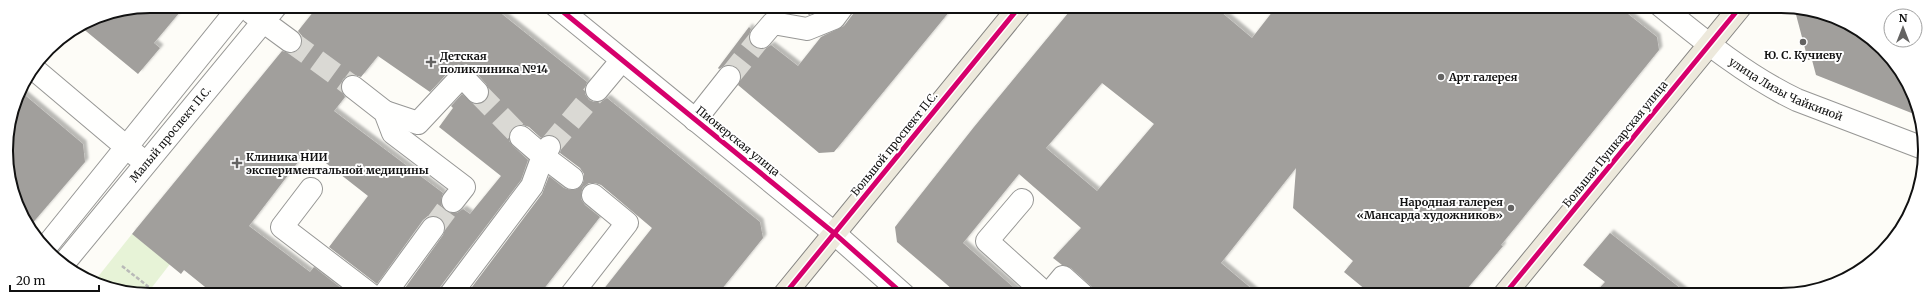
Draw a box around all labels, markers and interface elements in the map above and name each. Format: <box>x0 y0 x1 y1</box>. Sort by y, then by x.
north arrow <box>1883 8 1923 48</box>
text: N <box>1899 11 1908 25</box>
marker: Ю. С. Кучиеву <box>1798 37 1808 47</box>
place label: Ю. С. Кучиеву <box>1764 48 1842 62</box>
place label: Детская поликлиника №14 <box>440 49 548 76</box>
street label: улица Лизы Чайкиной <box>1726 54 1845 124</box>
marker: Детская поликлиника №14 <box>425 56 437 68</box>
place label: Арт галерея <box>1448 70 1518 84</box>
marker: Арт галерея <box>1436 72 1446 82</box>
street label: Большая Пушкарская улица <box>1560 78 1670 210</box>
street label: Малый проспект П.С. <box>127 83 214 185</box>
street label: Большой проспект П.С. <box>848 89 941 199</box>
street label: Пионерская улица <box>693 103 783 179</box>
place label: Клиника НИИ экспериментальной медицины <box>246 150 429 177</box>
marker: Клиника НИИ экспериментальной медицины <box>231 157 243 169</box>
place label: Народная галерея «Мансарда художников» <box>1356 195 1503 222</box>
marker: Народная галерея «Мансарда художников» <box>1506 203 1516 213</box>
scale bar <box>10 267 99 293</box>
text: 20 m <box>16 273 45 288</box>

